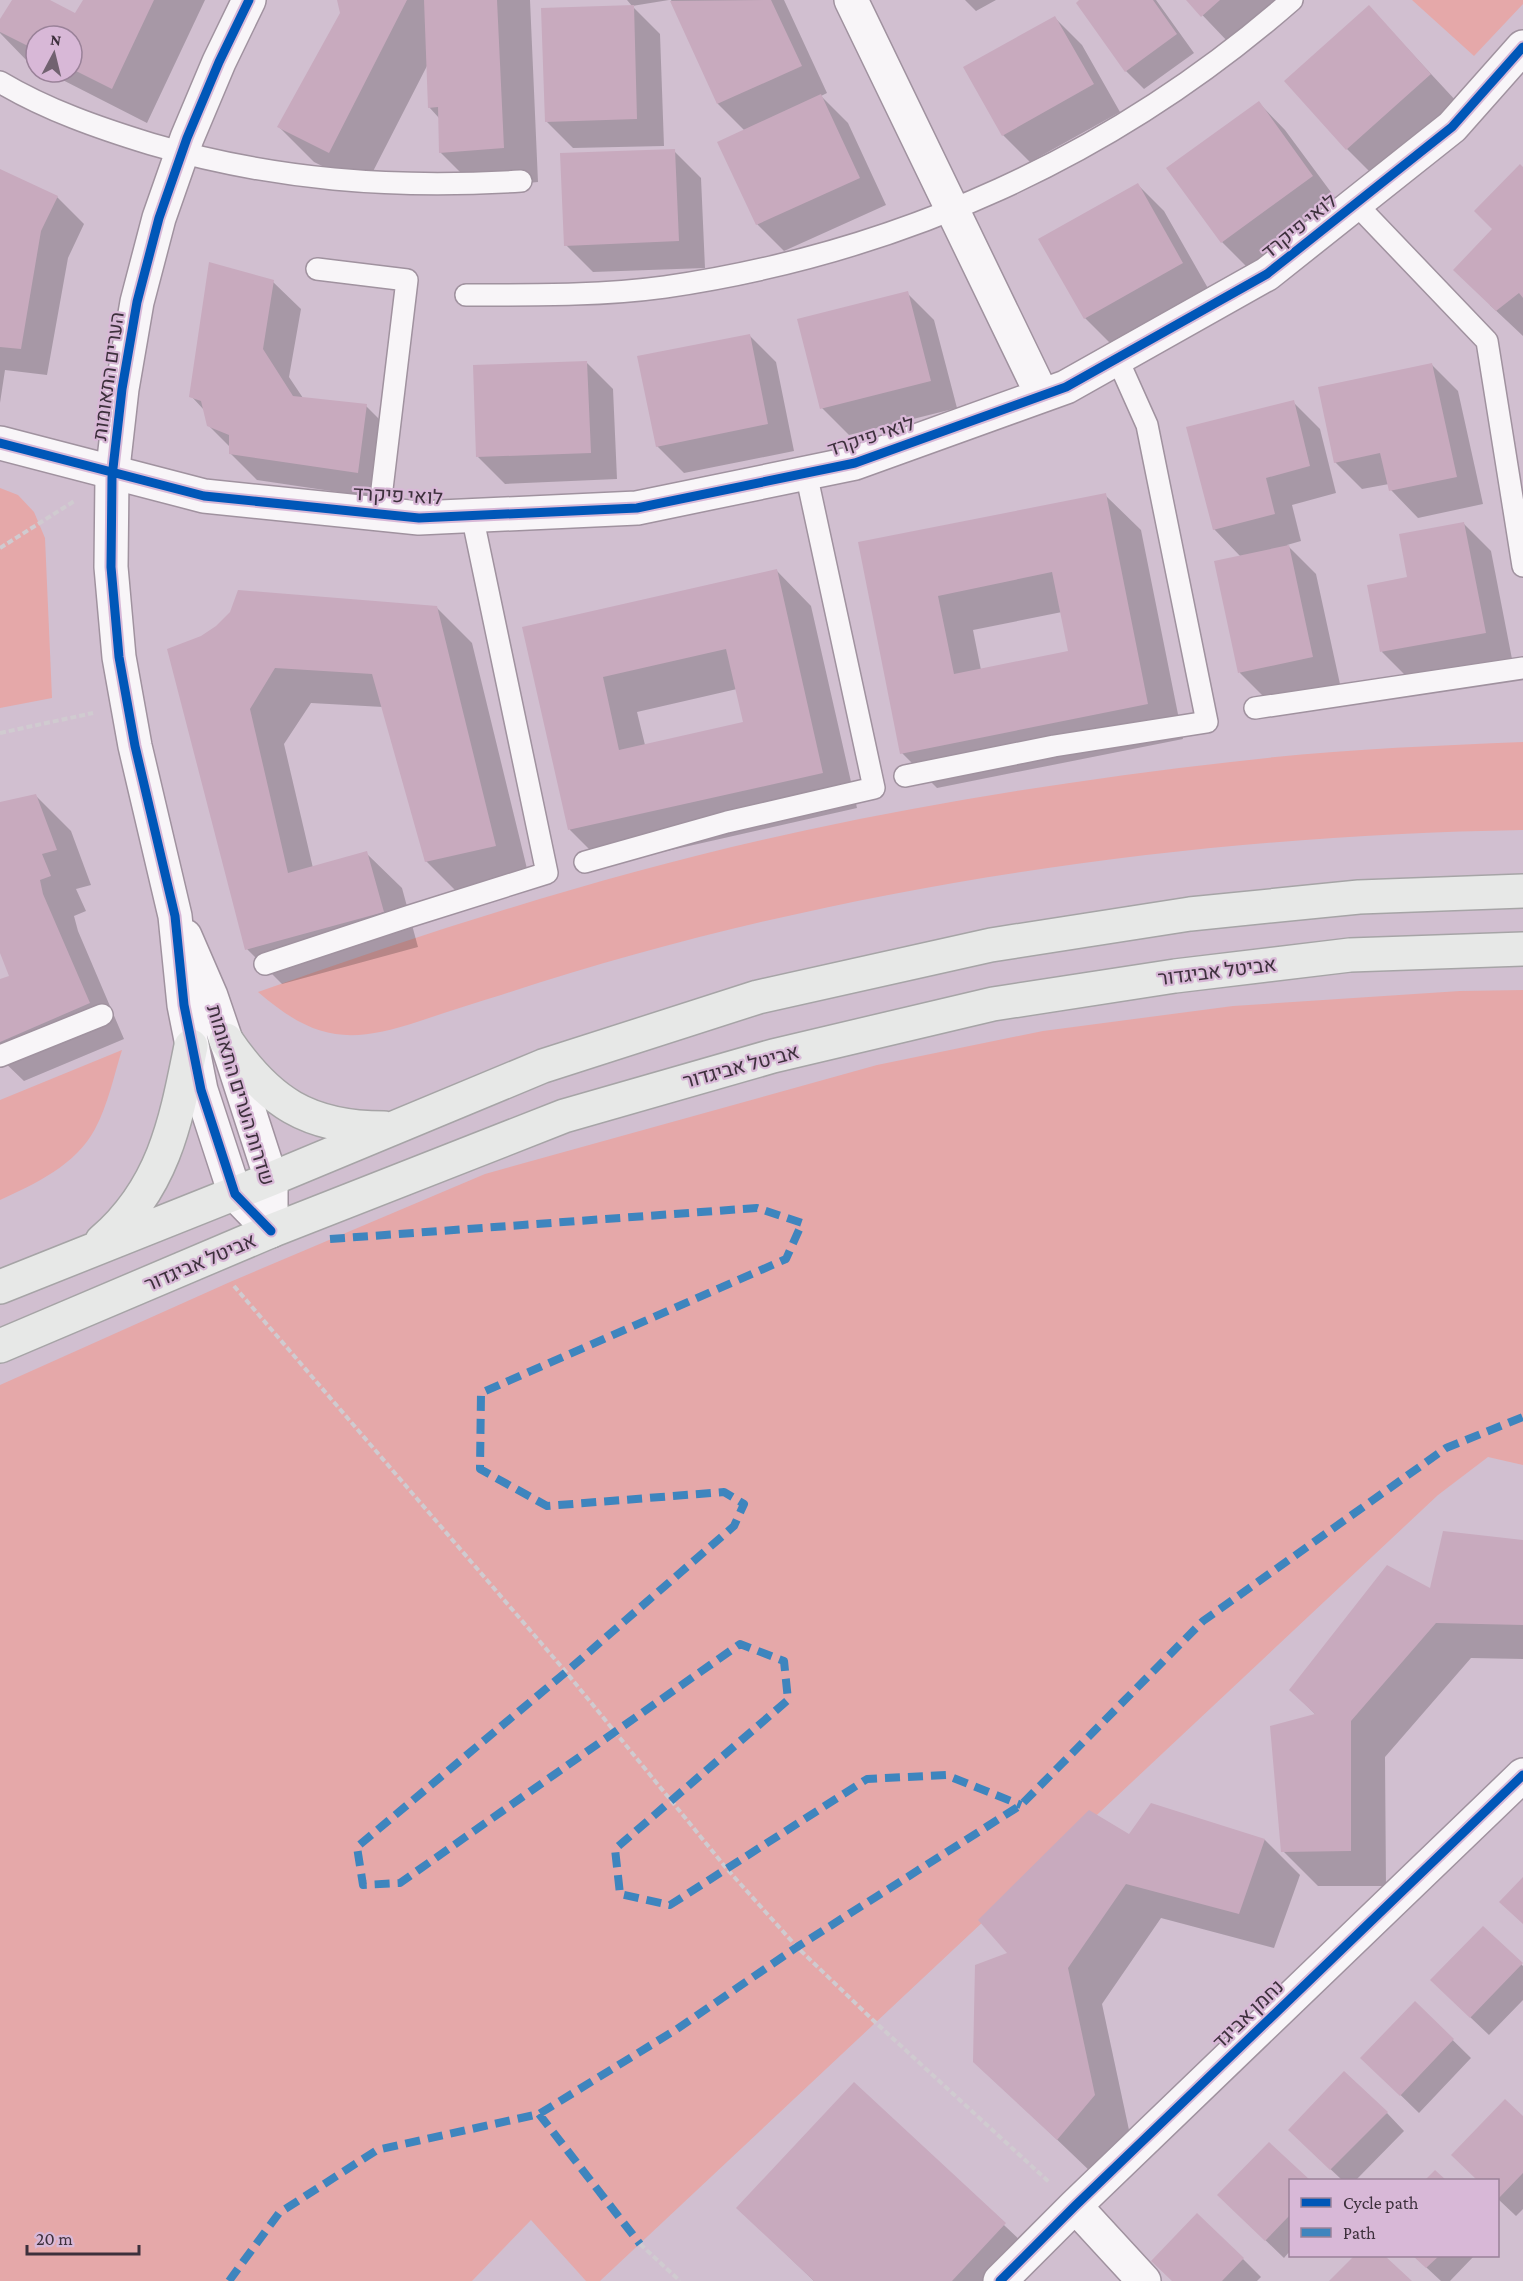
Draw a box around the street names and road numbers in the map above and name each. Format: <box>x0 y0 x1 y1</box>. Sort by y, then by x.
street label: לואי פיקרד <box>1257 189 1341 263</box>
street label: הערים התאומות <box>88 310 128 442</box>
street label: לואי פיקרד <box>825 412 917 460</box>
street label: לואי פיקרד <box>352 482 444 508</box>
street label: אביטל אביגדור <box>1157 953 1277 989</box>
street label: שדרות הערים התאומות <box>203 1002 279 1188</box>
street label: אביטל אביגדור <box>681 1040 801 1092</box>
street label: אביטל אביגדור <box>141 1229 259 1295</box>
street label: נחמן אביגד <box>1208 1975 1288 2053</box>

